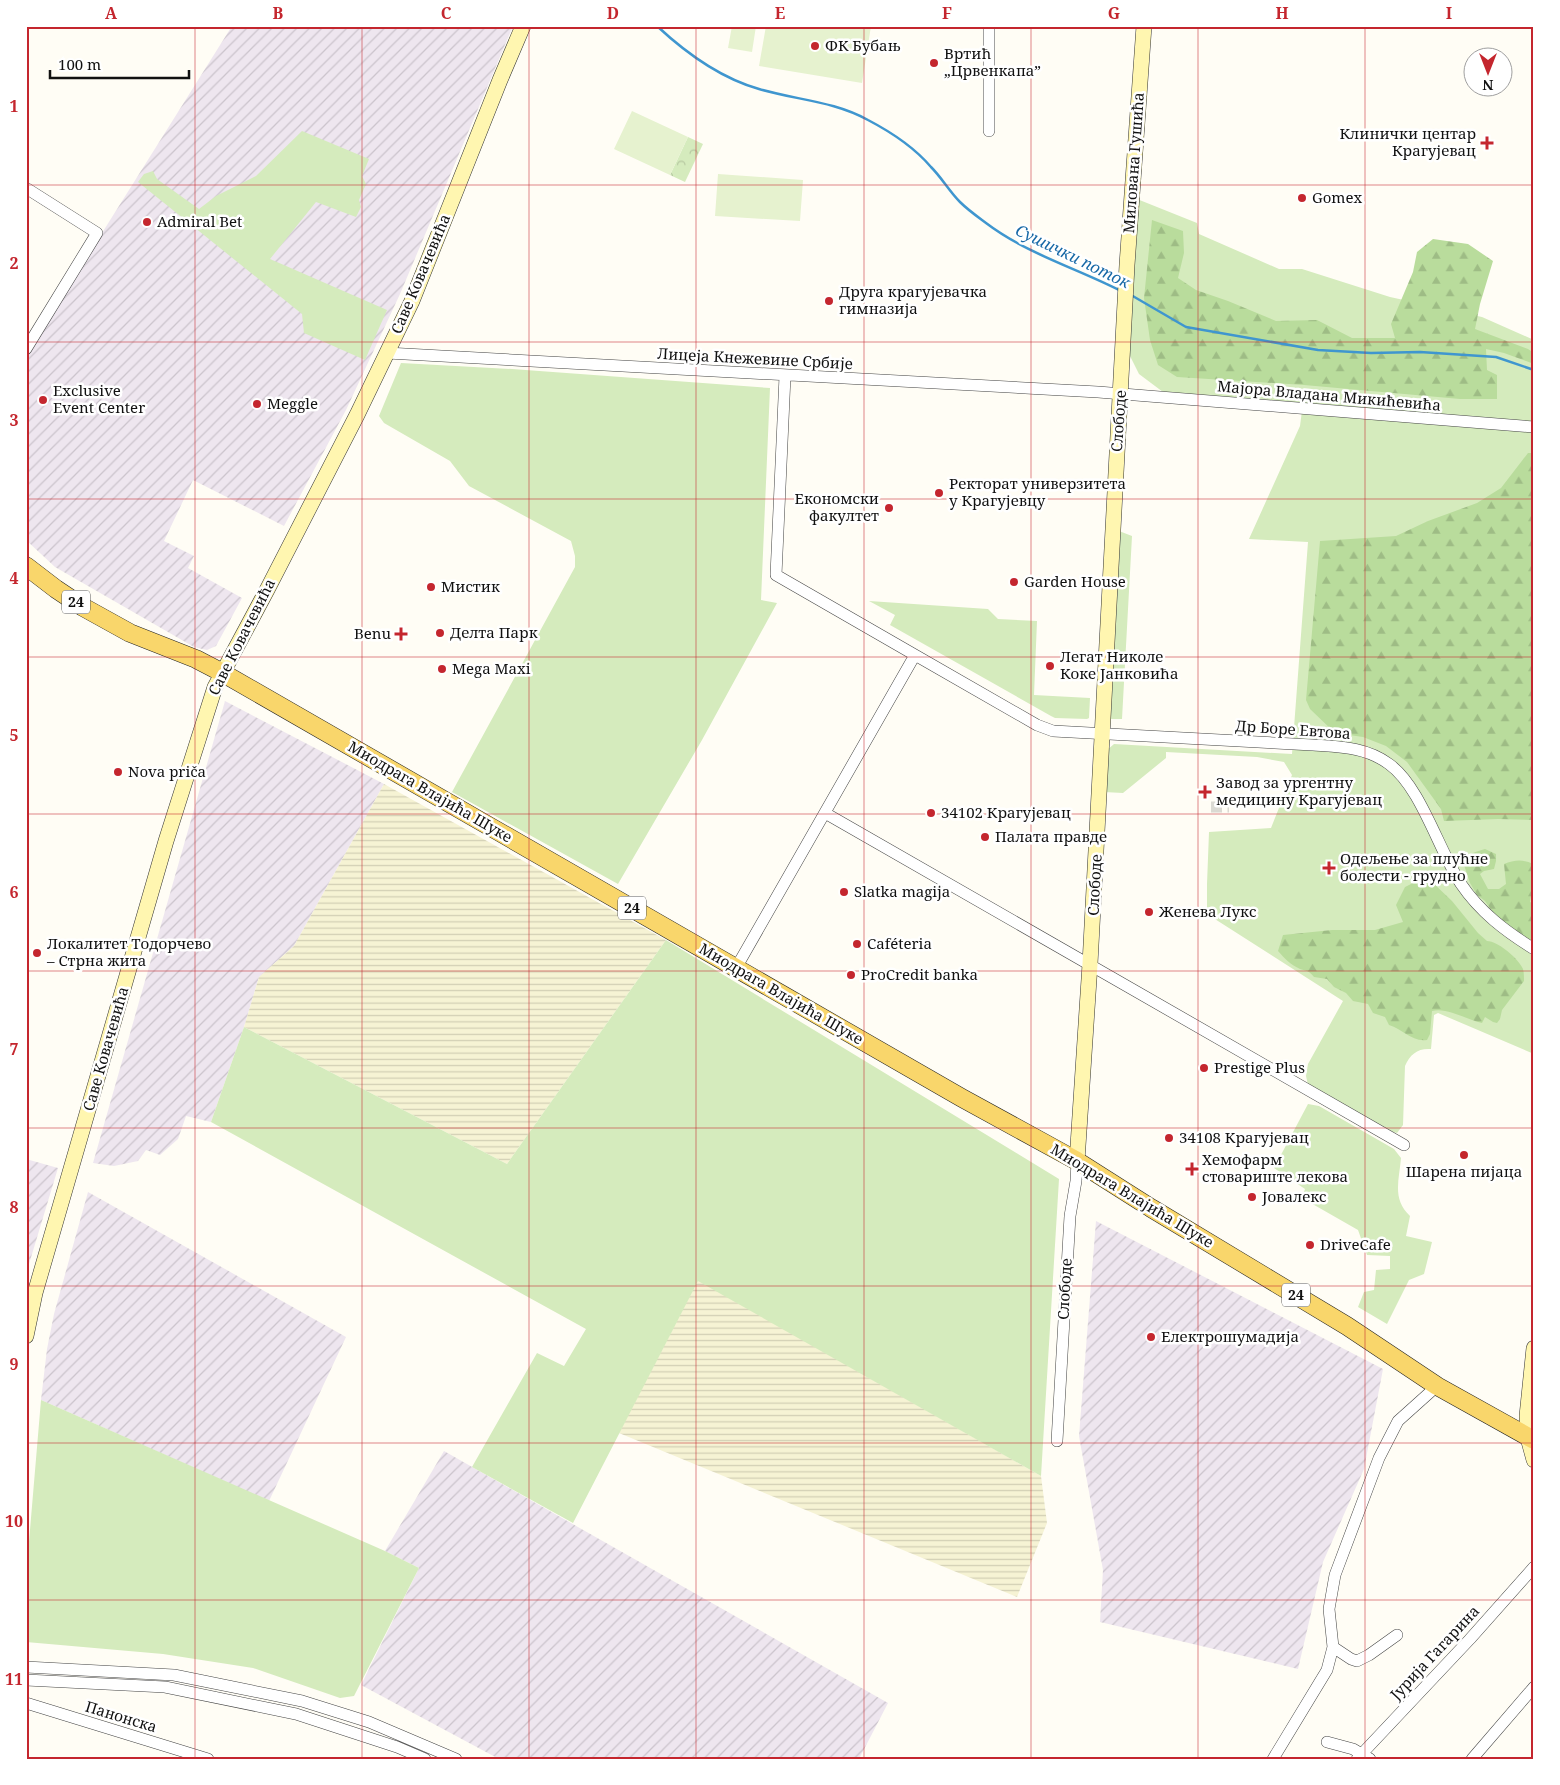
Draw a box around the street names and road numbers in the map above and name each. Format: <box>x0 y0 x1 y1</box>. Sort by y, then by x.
street label: Милована Гушића <box>1118 92 1148 234</box>
street label: Саве Ковачевића <box>386 211 454 337</box>
street label: Лицеја Кнежевине Србије <box>657 343 853 373</box>
street label: Мајора Владана Микићевића <box>1216 375 1442 415</box>
street label: Слободе <box>1106 389 1130 452</box>
street label: Саве Ковачевића <box>203 575 279 698</box>
road number: 24 <box>62 590 90 614</box>
street label: Др Боре Евтова <box>1235 715 1351 743</box>
street label: Миодрага Влајића Шуке <box>345 736 516 846</box>
street label: Слободе <box>1082 854 1106 916</box>
road number: 24 <box>618 896 646 920</box>
street label: Миодрага Влајића Шуке <box>696 938 867 1048</box>
street label: Саве Ковачевића <box>78 984 132 1113</box>
street label: Миодрага Влајића Шуке <box>1047 1139 1218 1252</box>
street label: Слободе <box>1052 1258 1076 1320</box>
road number: 24 <box>1282 1284 1310 1306</box>
street label: Јурија Гагарина <box>1385 1601 1483 1704</box>
street label: Панонска <box>83 1696 160 1736</box>

